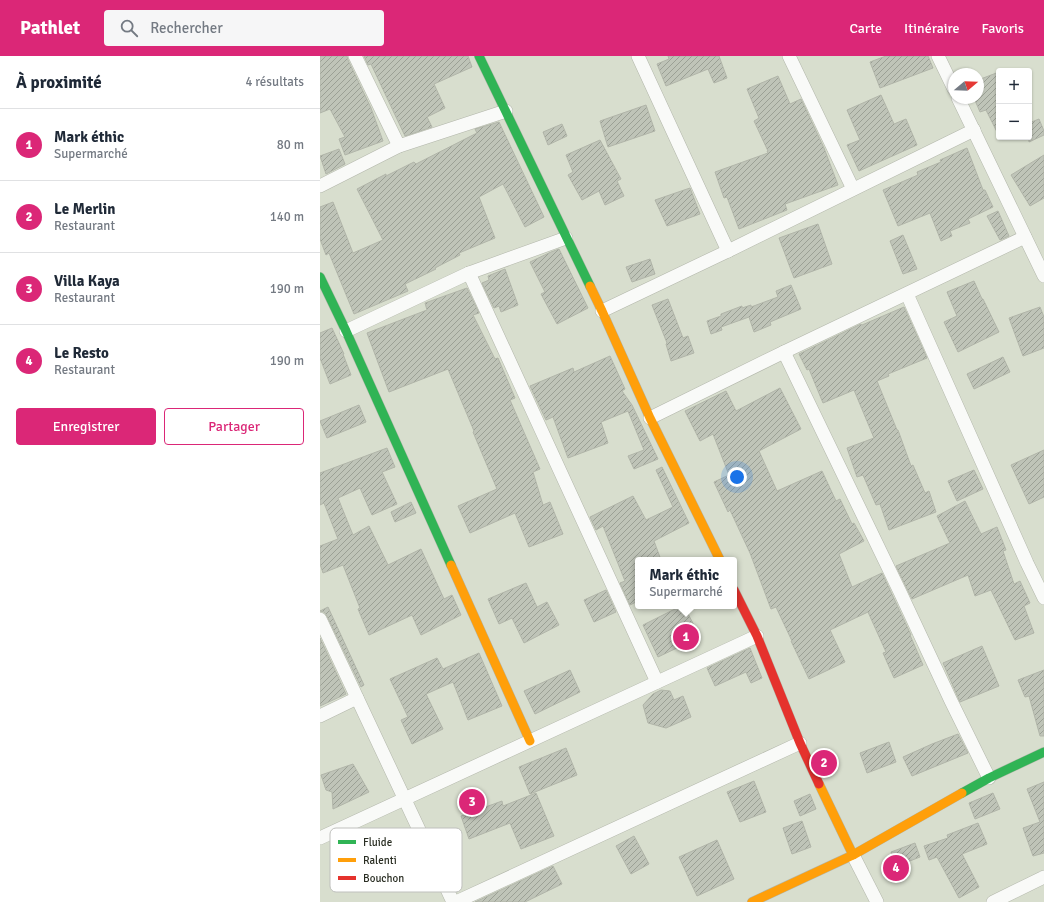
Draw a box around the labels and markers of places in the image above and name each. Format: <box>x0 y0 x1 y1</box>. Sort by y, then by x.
pin: 1 <box>673 622 699 652</box>
pin: 2 <box>811 748 837 778</box>
pin: 3 <box>459 787 485 817</box>
pin: 4 <box>883 853 909 883</box>

